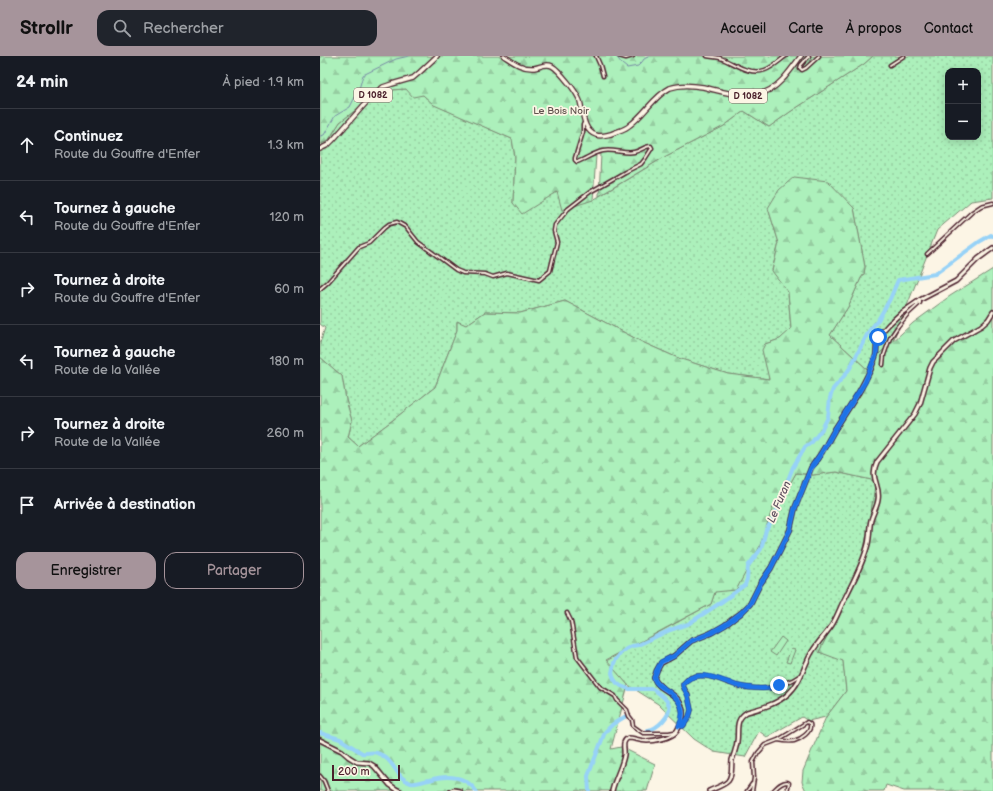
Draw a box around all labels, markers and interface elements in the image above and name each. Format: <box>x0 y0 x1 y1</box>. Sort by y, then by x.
search box <box>97 10 377 46</box>
text: Strollr <box>20 17 73 40</box>
icon: search <box>111 17 133 39</box>
text: Rechercher <box>143 19 223 38</box>
text: Accueil <box>720 20 766 37</box>
text: Carte <box>788 20 823 37</box>
text: À propos <box>845 20 902 37</box>
text: Contact <box>924 20 973 37</box>
map controls <box>945 68 981 140</box>
button: + <box>945 68 981 104</box>
text: 24 min <box>16 72 68 92</box>
text: À pied · 1.9 km <box>223 74 304 90</box>
road number: D 1082 <box>354 88 392 102</box>
road number: D 1082 <box>729 89 767 103</box>
button: − <box>945 104 981 140</box>
park label: Le Bois Noir <box>533 105 589 117</box>
text: Continuez <box>54 127 123 146</box>
icon: ahead <box>16 134 38 156</box>
text: 1.3 km <box>268 137 304 153</box>
text: Route du Gouffre d'Enfer <box>54 146 200 162</box>
text: Tournez à gauche <box>54 199 175 218</box>
icon: left <box>16 206 38 228</box>
text: 120 m <box>269 209 304 225</box>
text: Route du Gouffre d'Enfer <box>54 218 200 234</box>
text: Tournez à droite <box>54 271 165 290</box>
icon: right <box>16 278 38 300</box>
text: 60 m <box>274 281 304 297</box>
text: Route du Gouffre d'Enfer <box>54 290 200 306</box>
route start <box>869 328 887 346</box>
text: Tournez à gauche <box>54 343 175 362</box>
icon: left <box>16 350 38 372</box>
text: 180 m <box>269 353 304 369</box>
text: Route de la Vallée <box>54 362 160 378</box>
text: Tournez à droite <box>54 415 165 434</box>
icon: right <box>16 422 38 444</box>
text: 260 m <box>266 425 304 441</box>
text: Route de la Vallée <box>54 434 160 450</box>
water label: Le Furan <box>764 479 794 525</box>
icon: arrive <box>16 494 38 516</box>
text: Arrivée à destination <box>54 495 196 514</box>
button: Enregistrer <box>16 552 156 589</box>
button: Partager <box>164 552 304 589</box>
route end <box>770 676 788 694</box>
scale bar <box>332 763 400 782</box>
text: 200 m <box>338 765 370 778</box>

